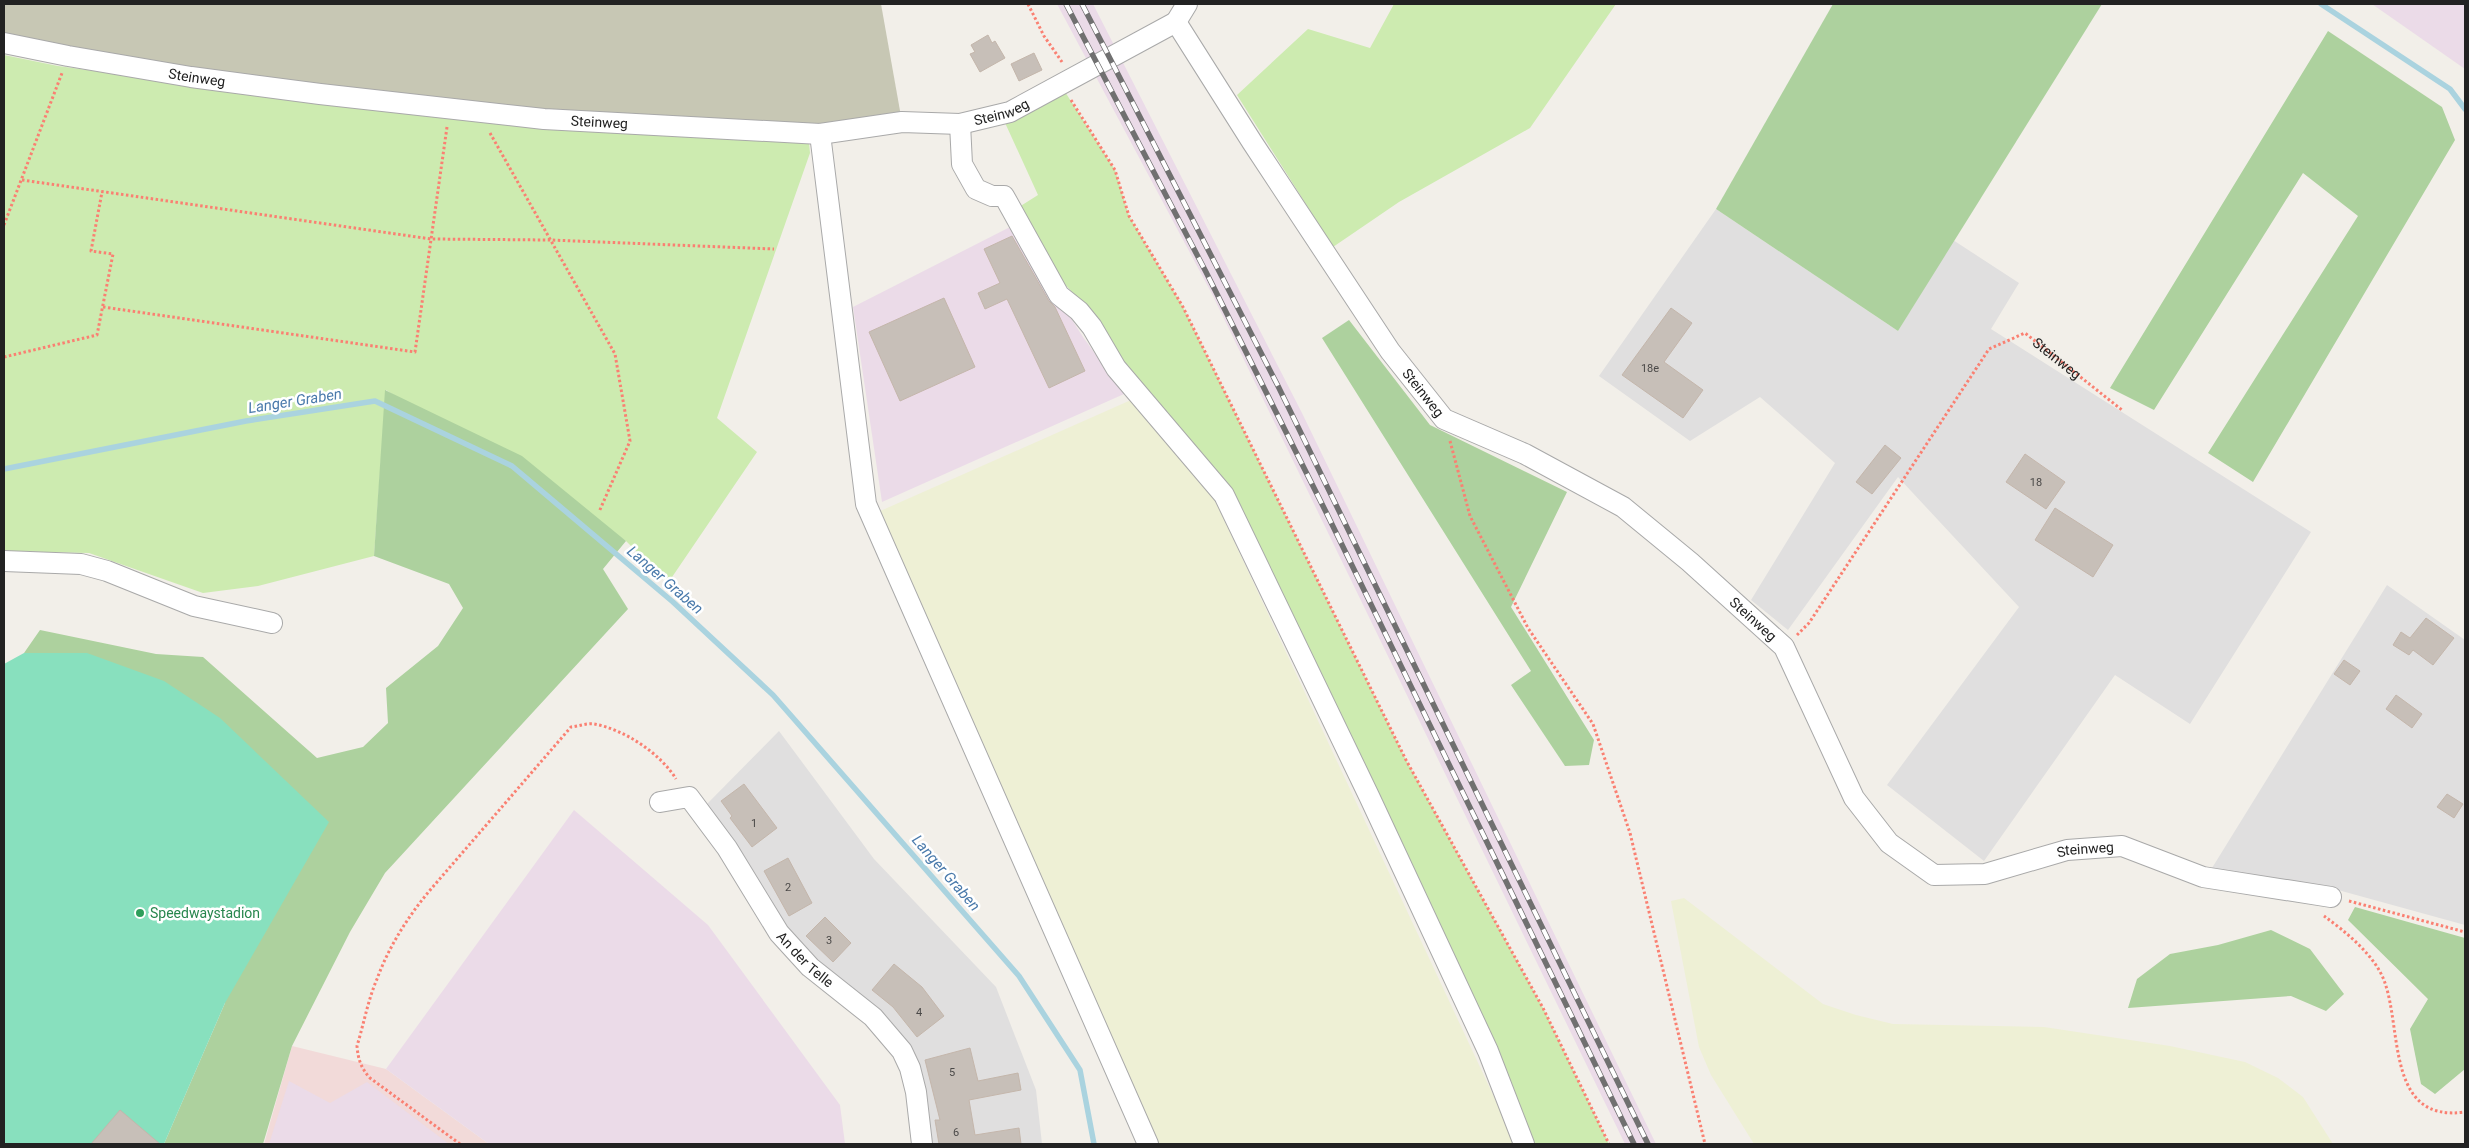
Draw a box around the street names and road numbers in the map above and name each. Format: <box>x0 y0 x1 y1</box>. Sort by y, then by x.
street label: Steinweg <box>167 65 226 89</box>
street label: Steinweg <box>972 95 1032 128</box>
street label: Steinweg <box>570 112 628 132</box>
street label: Steinweg <box>2030 334 2084 382</box>
street label: Steinweg <box>1399 365 1447 420</box>
street label: Steinweg <box>1727 594 1780 644</box>
street label: Steinweg <box>2055 839 2114 861</box>
street label: An der Telle <box>774 928 837 991</box>

